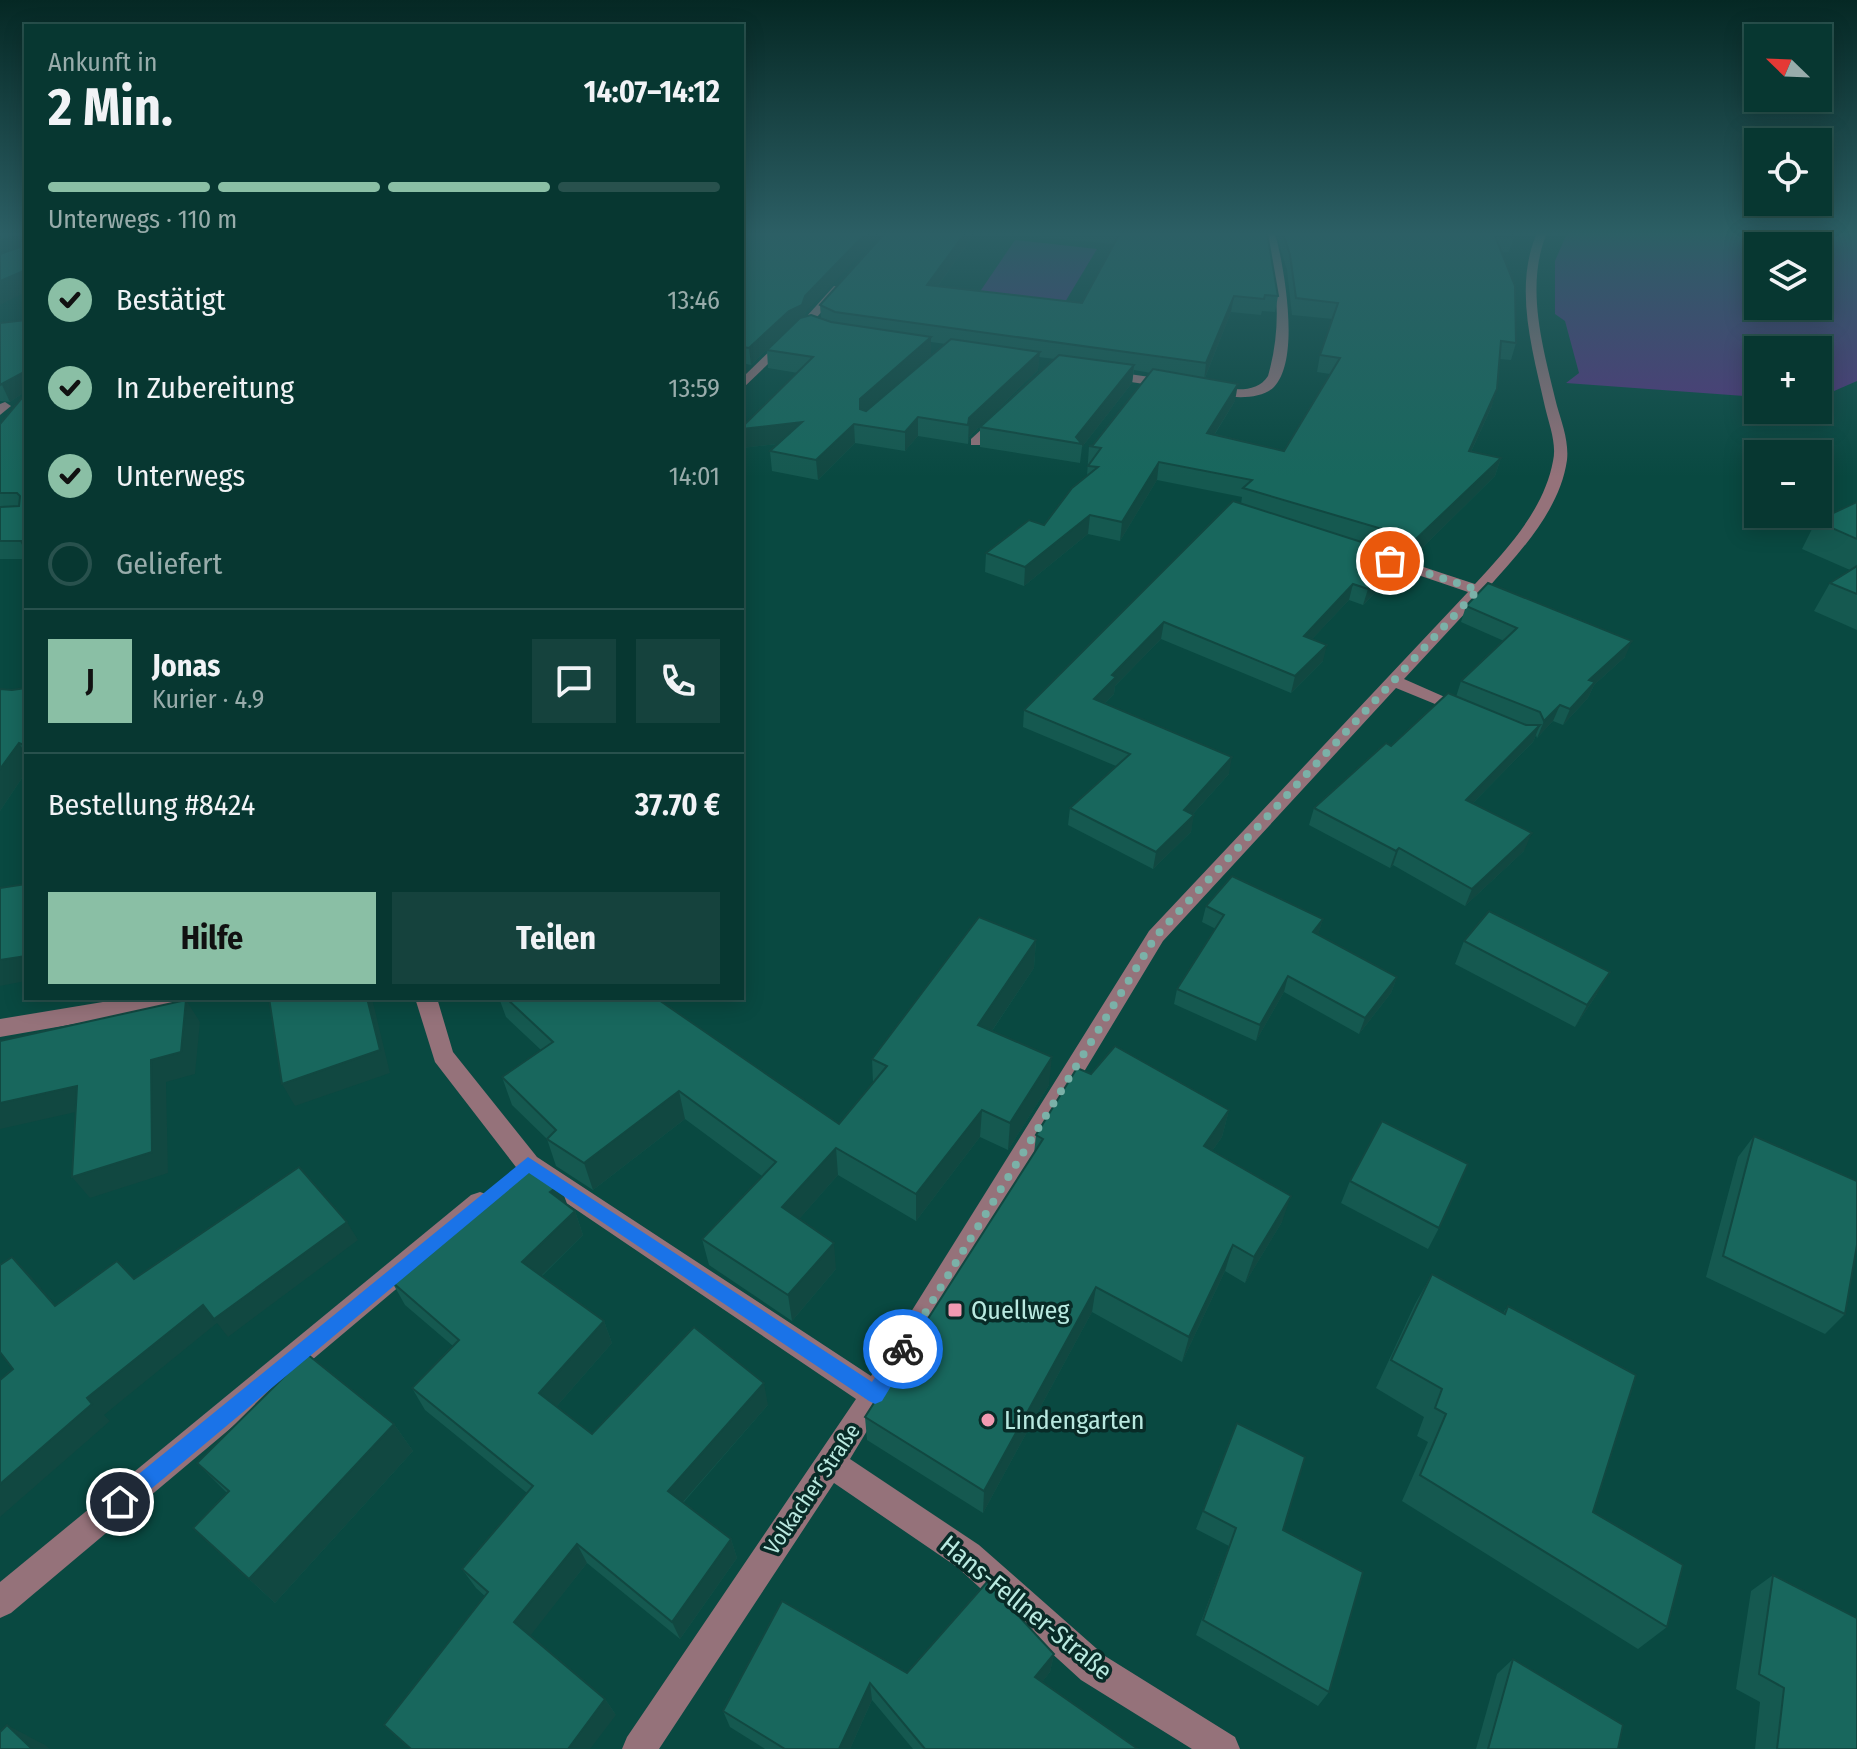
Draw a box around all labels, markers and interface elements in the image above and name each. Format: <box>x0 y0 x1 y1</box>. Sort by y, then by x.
north arrow <box>1744 24 1832 112</box>
map controls <box>1744 24 1832 528</box>
text: Ankunft in <box>48 47 157 78</box>
text: 14:07–14:12 <box>584 74 720 110</box>
text: 2 Min. <box>48 76 173 139</box>
button: locate <box>1744 128 1832 216</box>
text: Unterwegs · 110 m <box>48 204 237 235</box>
button: layers <box>1744 232 1832 320</box>
icon: check <box>48 278 92 322</box>
text: Bestätigt <box>116 282 226 318</box>
text: 13:46 <box>667 285 720 316</box>
button: + <box>1744 336 1832 424</box>
icon: check <box>48 366 92 410</box>
text: In Zubereitung <box>116 370 294 406</box>
text: 13:59 <box>668 373 720 404</box>
button: − <box>1744 440 1832 528</box>
icon: check <box>48 454 92 498</box>
text: Unterwegs <box>116 458 245 494</box>
text: 14:01 <box>669 461 720 492</box>
pin <box>1356 527 1424 595</box>
icon: bag <box>1368 539 1412 583</box>
text: Geliefert <box>116 546 222 582</box>
button: chat <box>532 639 616 723</box>
button: phone <box>636 639 720 723</box>
text: Jonas <box>152 648 220 684</box>
text: J <box>86 663 94 699</box>
text: Kurier · 4.9 <box>152 684 264 715</box>
text: Bestellung #8424 <box>48 787 255 823</box>
text: 37.70 € <box>635 787 720 823</box>
button: Hilfe <box>48 892 376 984</box>
button: Teilen <box>392 892 720 984</box>
place label: Quellweg <box>971 1295 1070 1326</box>
marker: Quellweg <box>946 1301 964 1319</box>
courier <box>863 1309 943 1389</box>
icon: bike <box>881 1327 925 1371</box>
place label: Lindengarten <box>1004 1405 1144 1436</box>
marker: Lindengarten <box>979 1411 997 1429</box>
street label: Volkacher Straße <box>758 1418 866 1560</box>
pin <box>86 1468 154 1536</box>
icon: home <box>98 1480 142 1524</box>
street label: Hans-Fellner-Straße <box>934 1529 1118 1687</box>

